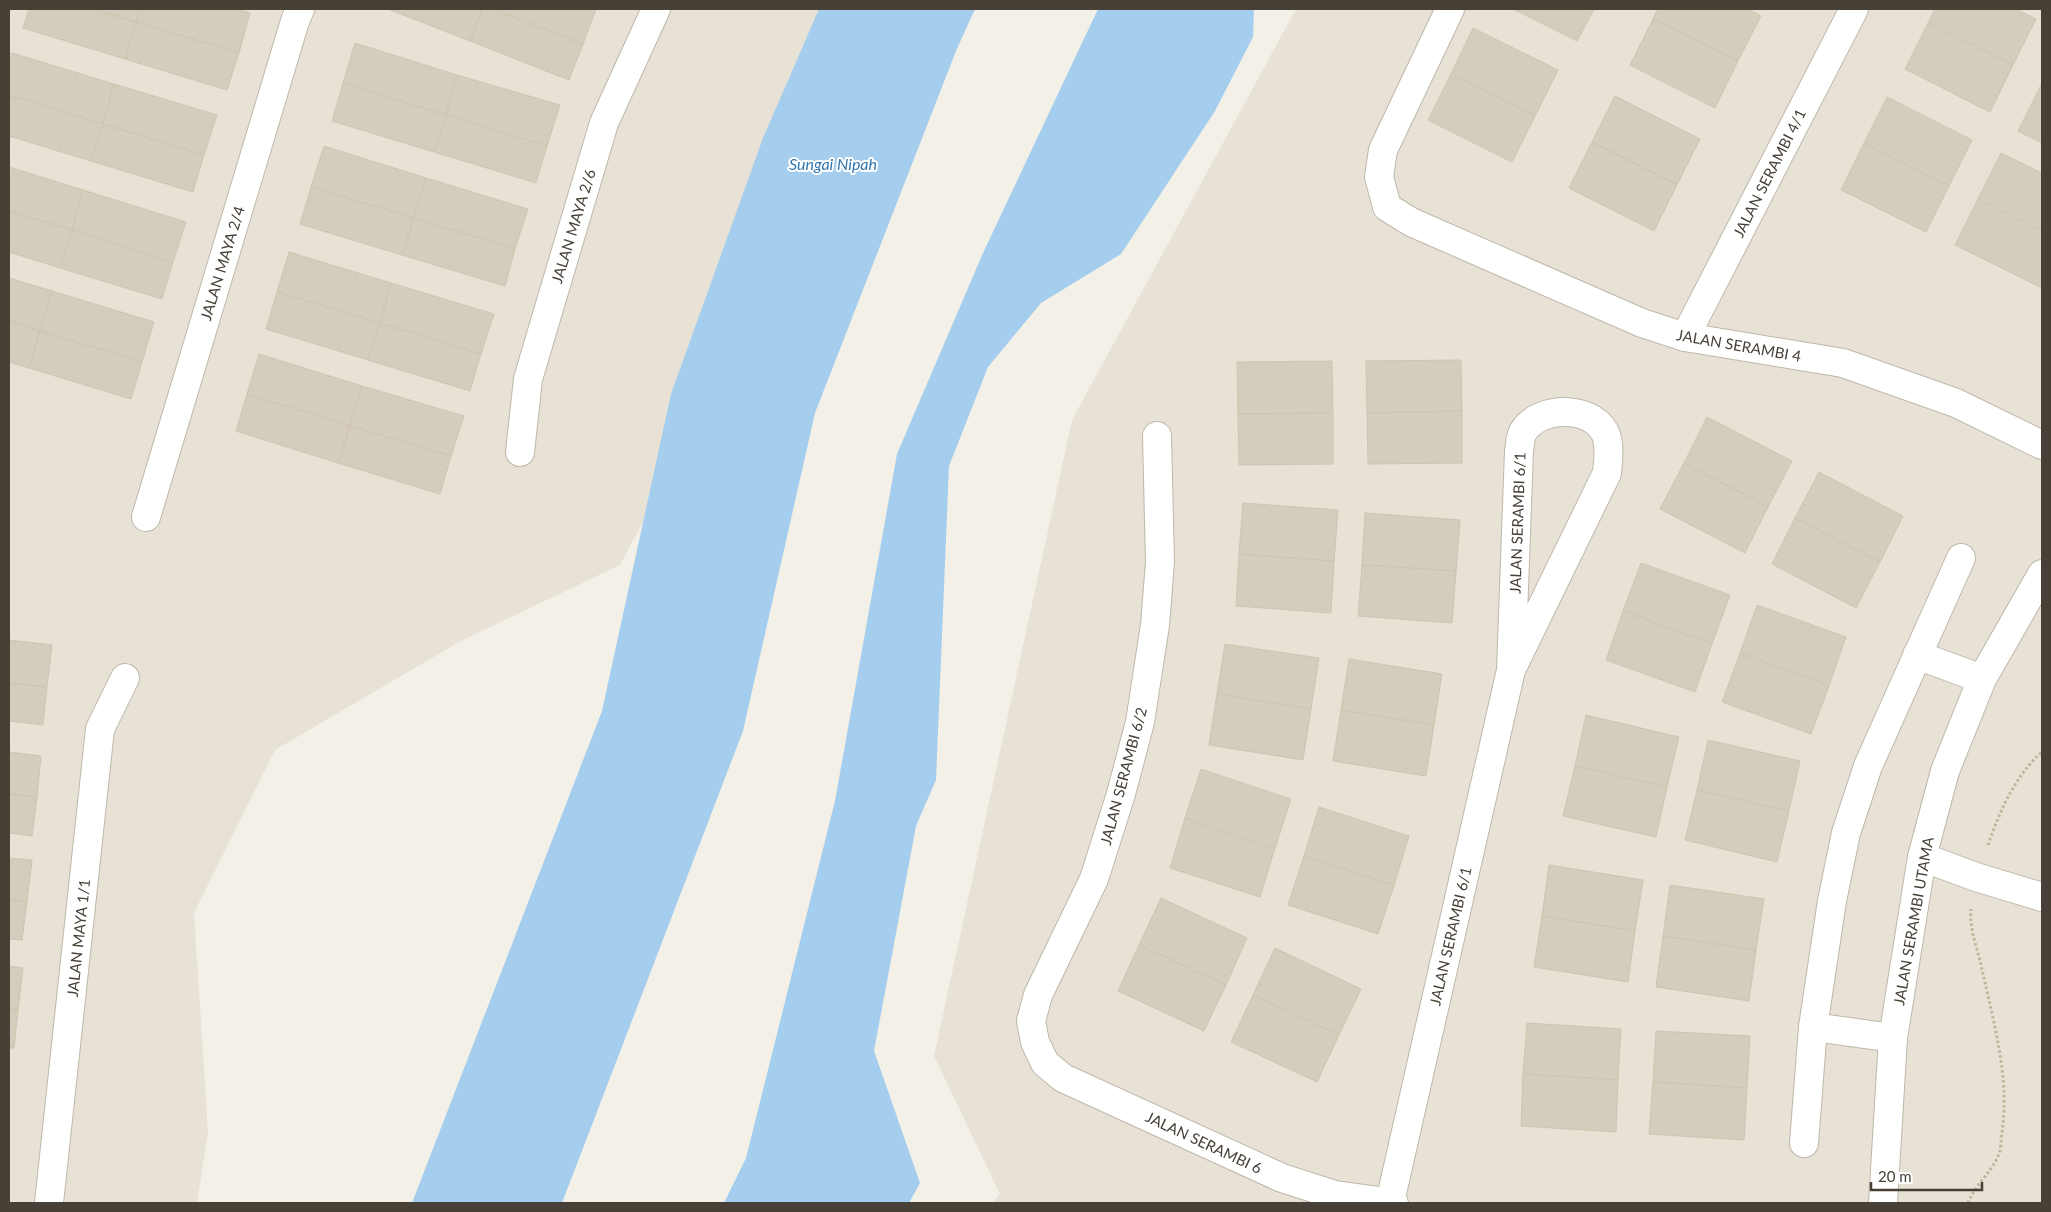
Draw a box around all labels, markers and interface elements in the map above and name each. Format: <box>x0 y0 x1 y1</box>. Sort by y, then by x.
street label: JALAN SERAMBI 4/1 <box>1729 106 1809 240</box>
water label: Sungai Nipah <box>789 154 877 173</box>
street label: JALAN MAYA 2/6 <box>547 166 599 285</box>
street label: JALAN MAYA 2/4 <box>196 203 248 322</box>
street label: JALAN SERAMBI 4 <box>1675 325 1803 365</box>
street label: JALAN SERAMBI 6/1 <box>1506 452 1528 594</box>
street label: JALAN SERAMBI 6/2 <box>1096 705 1150 847</box>
street label: JALAN SERAMBI UTAMA <box>1889 835 1937 1007</box>
street label: JALAN SERAMBI 6/1 <box>1425 865 1475 1007</box>
street label: JALAN MAYA 1/1 <box>63 878 93 998</box>
street label: JALAN SERAMBI 6 <box>1143 1107 1265 1177</box>
scale bar <box>1871 1160 1982 1192</box>
text: 20 m <box>1878 1167 1912 1185</box>

